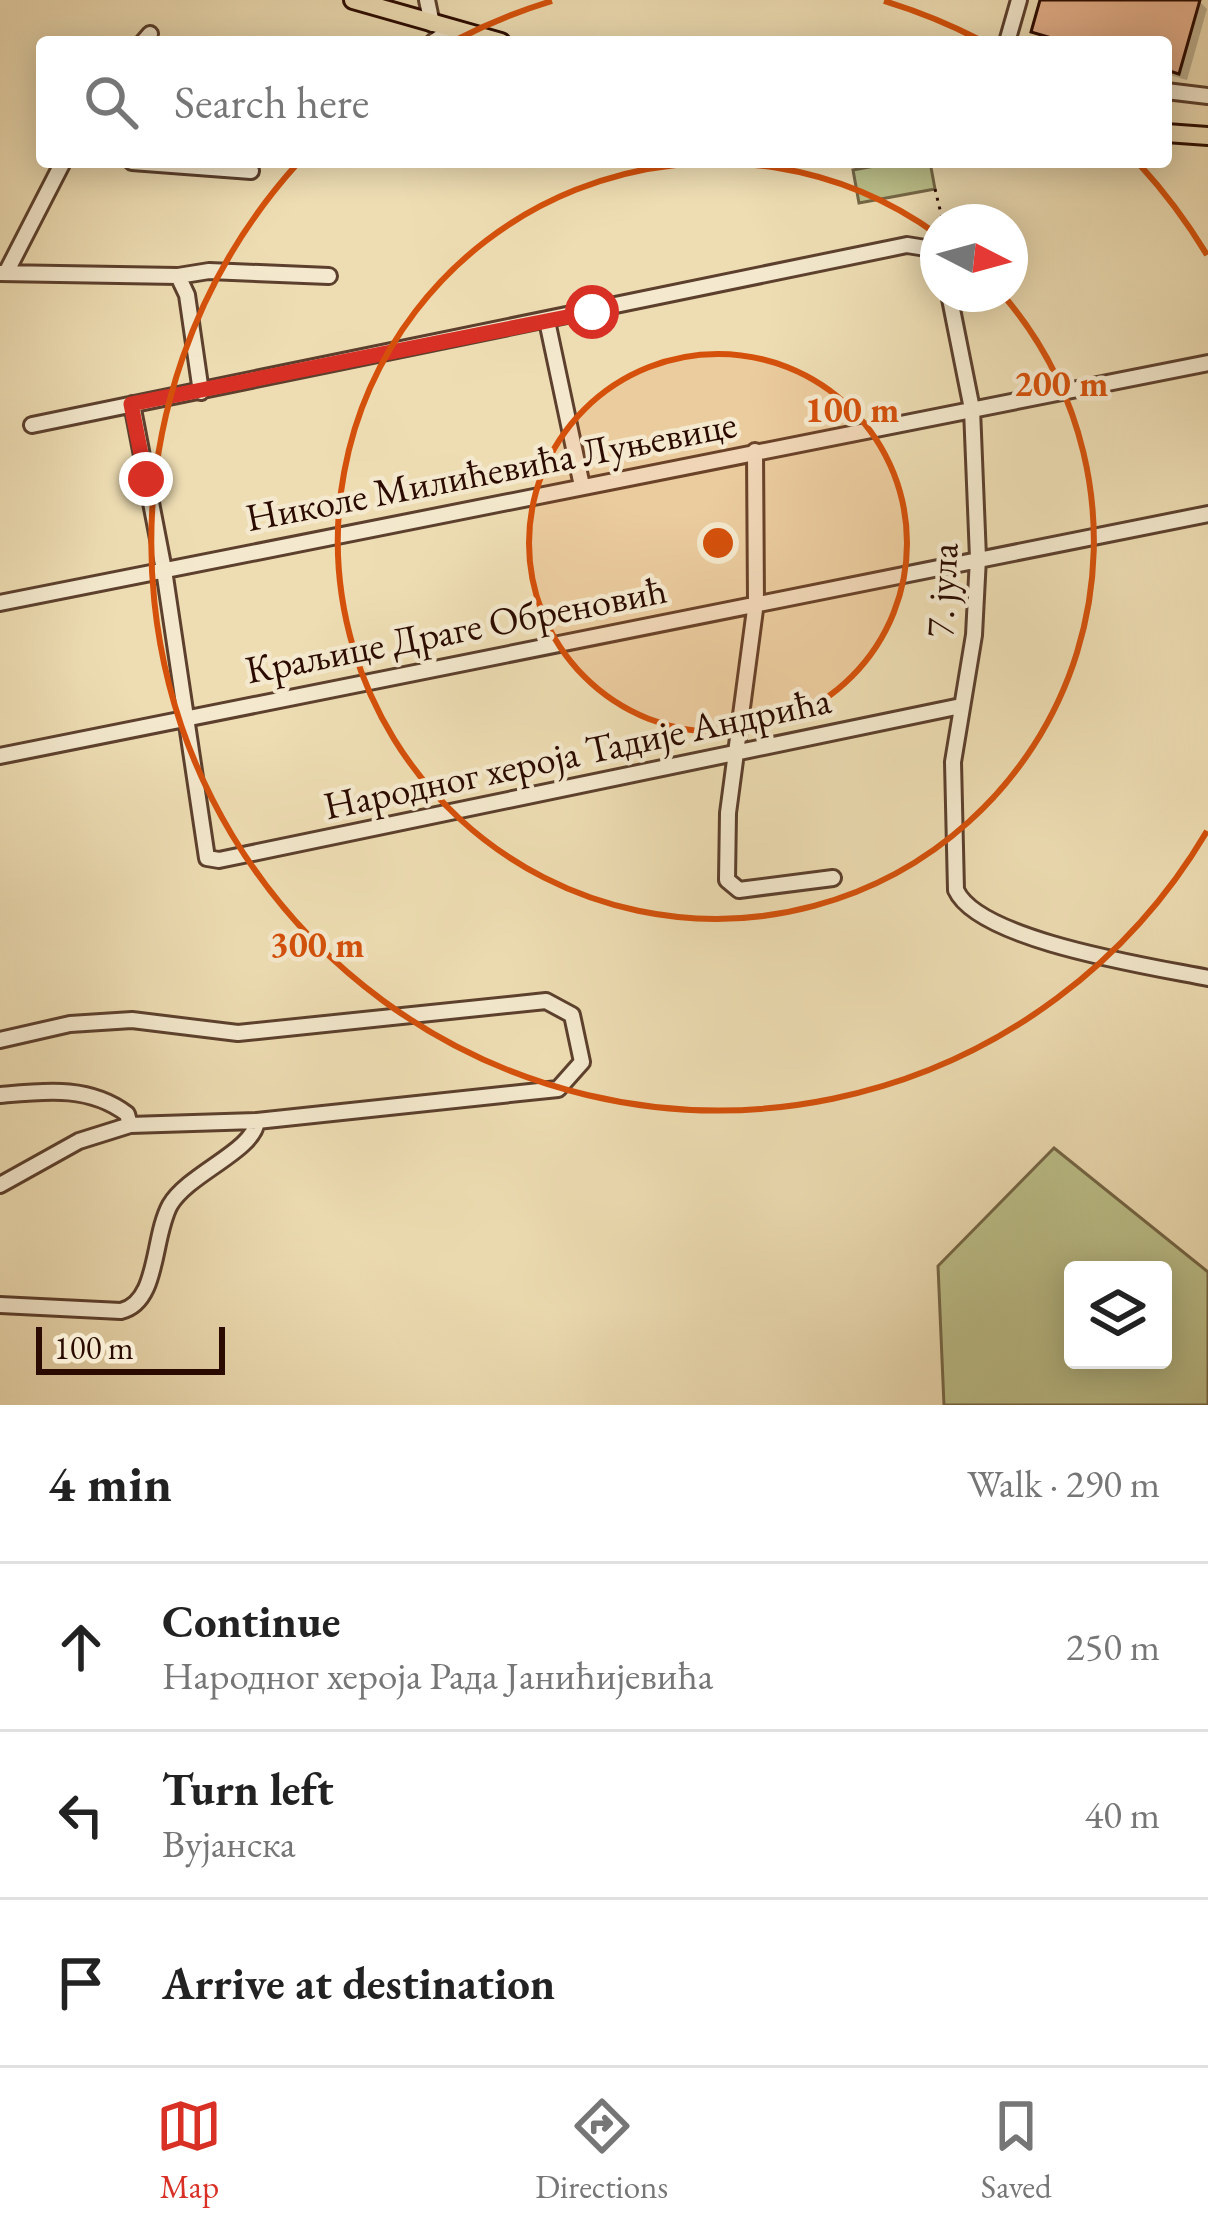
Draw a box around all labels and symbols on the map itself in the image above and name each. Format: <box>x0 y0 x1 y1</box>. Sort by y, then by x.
north arrow <box>920 204 1028 312</box>
route start <box>565 285 619 339</box>
text: 200 m <box>1014 360 1108 407</box>
text: 100 m <box>805 386 899 433</box>
street label: Николе Милићевића Луњевице <box>241 398 741 543</box>
route end <box>119 452 173 506</box>
centre of rings <box>697 522 739 564</box>
street label: 7. јула <box>914 541 969 639</box>
street label: Краљице Драге Обреновић <box>241 564 671 695</box>
street label: Народног хероја Тадије Андрића <box>319 674 836 831</box>
text: 300 m <box>270 921 364 968</box>
scale bar <box>36 1321 225 1374</box>

